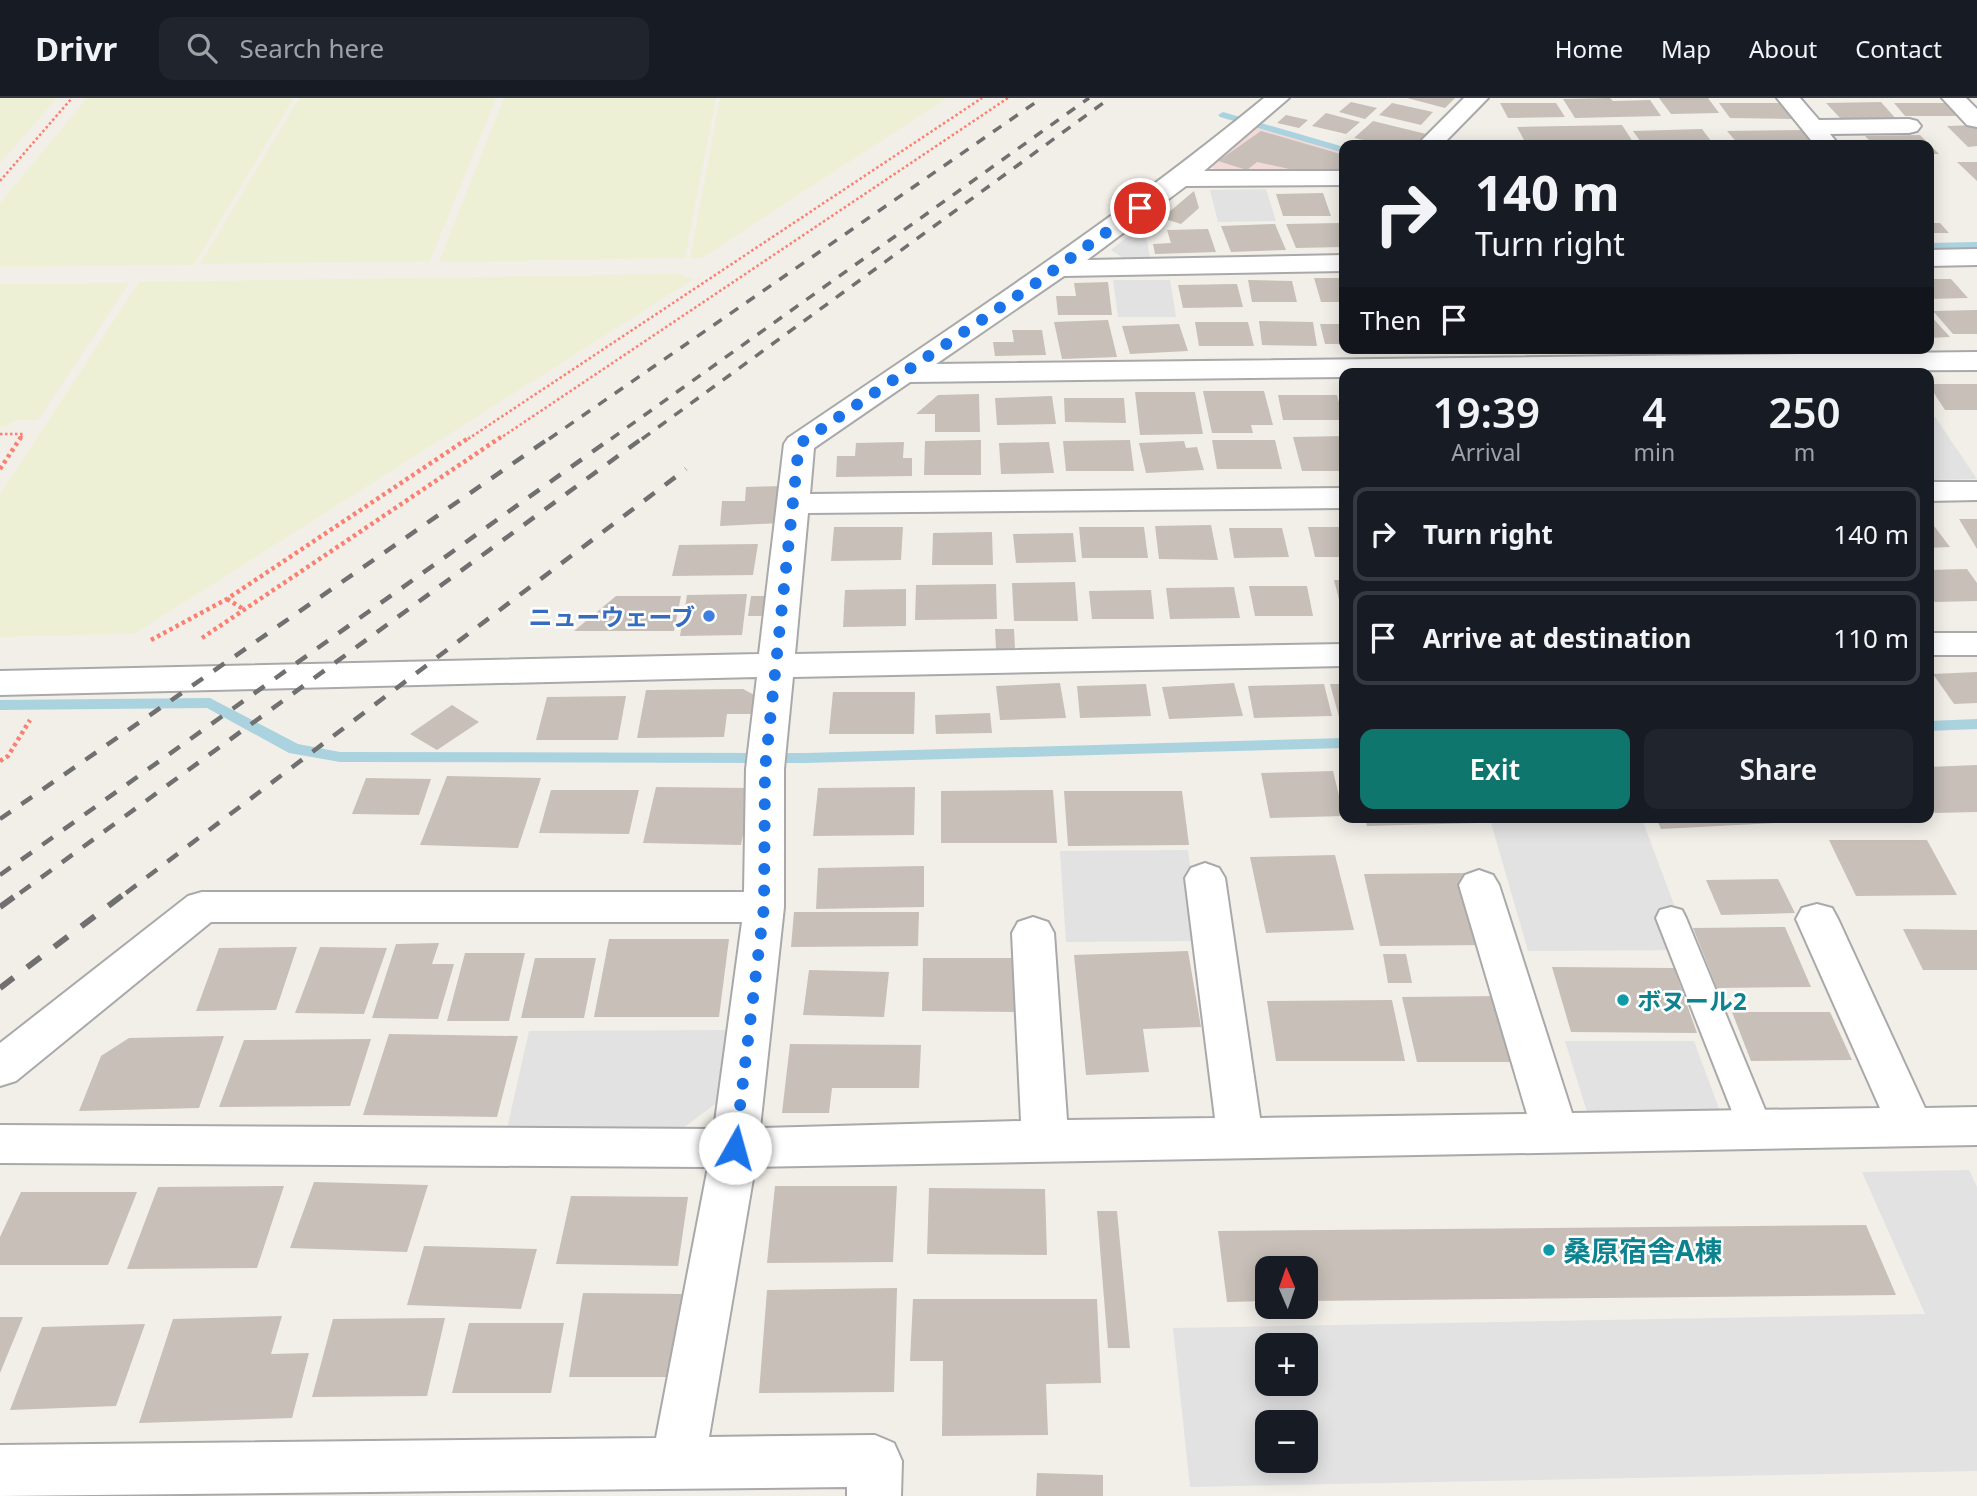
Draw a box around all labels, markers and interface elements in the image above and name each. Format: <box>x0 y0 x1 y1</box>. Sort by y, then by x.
search box <box>159 17 649 80</box>
text: Drivr <box>35 26 117 71</box>
icon: search <box>183 29 221 67</box>
text: Search here <box>239 30 384 66</box>
text: Home <box>1555 32 1623 65</box>
text: Map <box>1661 32 1711 65</box>
text: About <box>1749 32 1817 65</box>
text: Contact <box>1855 32 1942 65</box>
text: 140 m <box>1475 159 1620 225</box>
icon: right <box>1360 168 1451 259</box>
pin <box>1110 178 1170 238</box>
icon: arrive <box>1121 189 1159 227</box>
text: Turn right <box>1475 222 1625 265</box>
icon: arrive <box>1435 301 1473 339</box>
text: Then <box>1360 302 1421 338</box>
text: 19:39 <box>1432 383 1540 440</box>
text: 4 <box>1642 383 1666 440</box>
text: 250 <box>1769 383 1841 440</box>
text: Arrival <box>1451 436 1521 468</box>
text: min <box>1633 436 1675 468</box>
text: m <box>1794 436 1815 468</box>
icon: right <box>1364 515 1402 553</box>
text: Turn right <box>1423 516 1553 552</box>
text: 140 m <box>1833 516 1909 552</box>
place label: ニューウェーブ <box>528 600 695 633</box>
marker: ニューウェーブ <box>701 608 717 624</box>
icon: arrive <box>1364 619 1402 657</box>
text: Arrive at destination <box>1423 620 1692 656</box>
text: 110 m <box>1833 620 1909 656</box>
button: Exit <box>1360 729 1630 809</box>
button: Share <box>1644 729 1913 809</box>
place label: ボヌール2 <box>1637 984 1747 1017</box>
marker: ボヌール2 <box>1615 992 1631 1008</box>
position arrow <box>698 1111 772 1185</box>
place label: 桑原宿舎A棟 <box>1563 1231 1722 1269</box>
marker: 桑原宿舎A棟 <box>1541 1242 1557 1258</box>
north arrow <box>1255 1256 1318 1320</box>
map controls <box>1255 1256 1318 1473</box>
button: + <box>1255 1333 1318 1396</box>
button: − <box>1255 1410 1318 1473</box>

